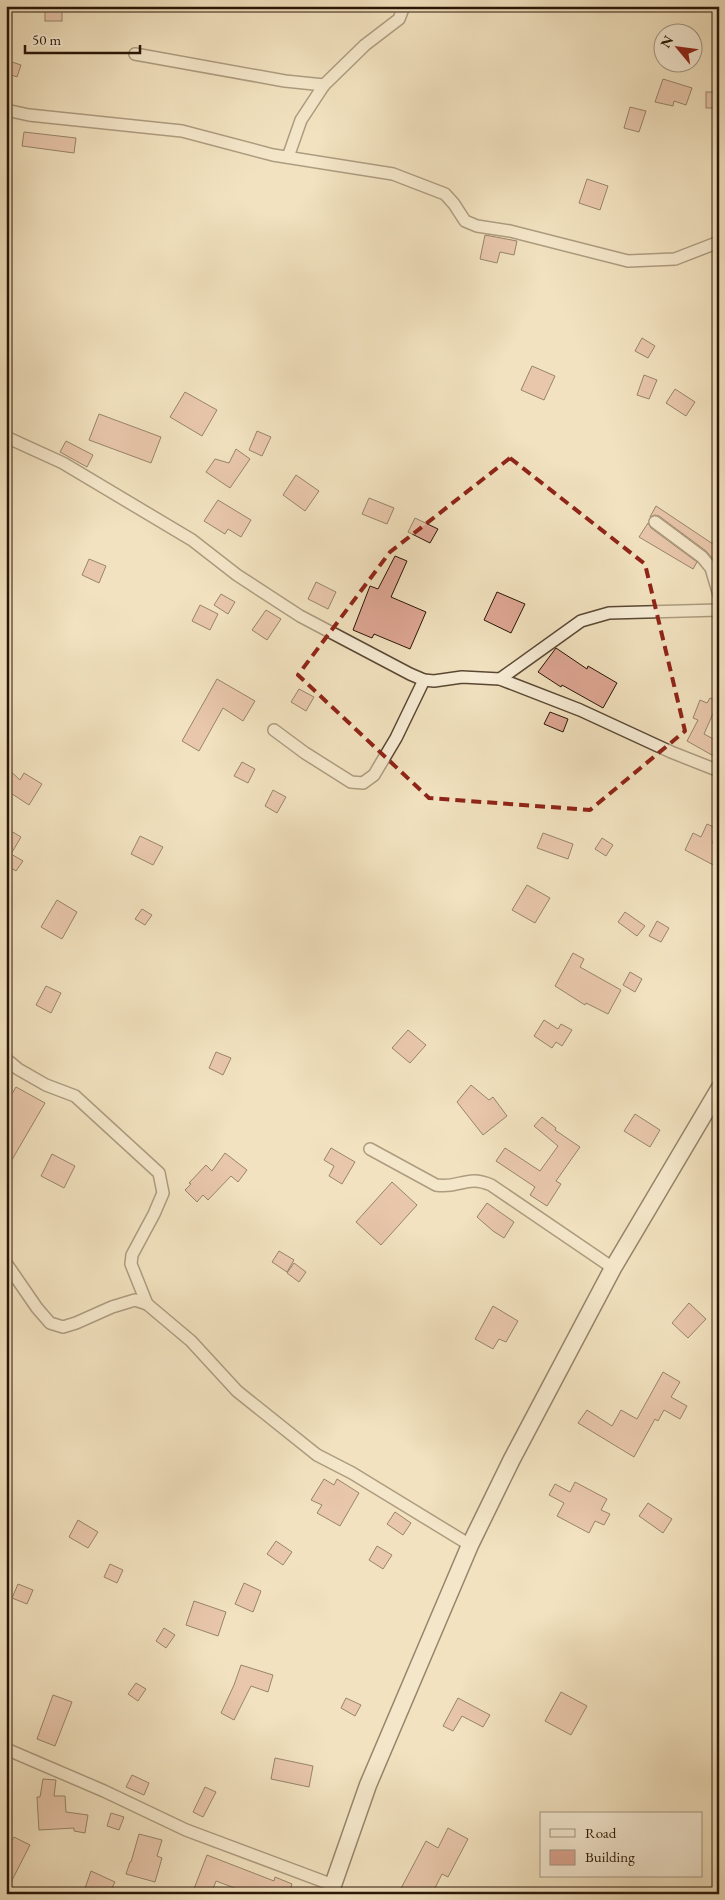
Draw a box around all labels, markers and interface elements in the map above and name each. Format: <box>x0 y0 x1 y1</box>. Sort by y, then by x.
scale bar <box>25 22 140 54</box>
north arrow <box>652 22 702 72</box>
text: 50 m <box>32 30 61 49</box>
text: N <box>656 32 678 51</box>
legend <box>540 1812 702 1878</box>
text: Road <box>585 1823 617 1842</box>
text: Building <box>585 1847 635 1866</box>

